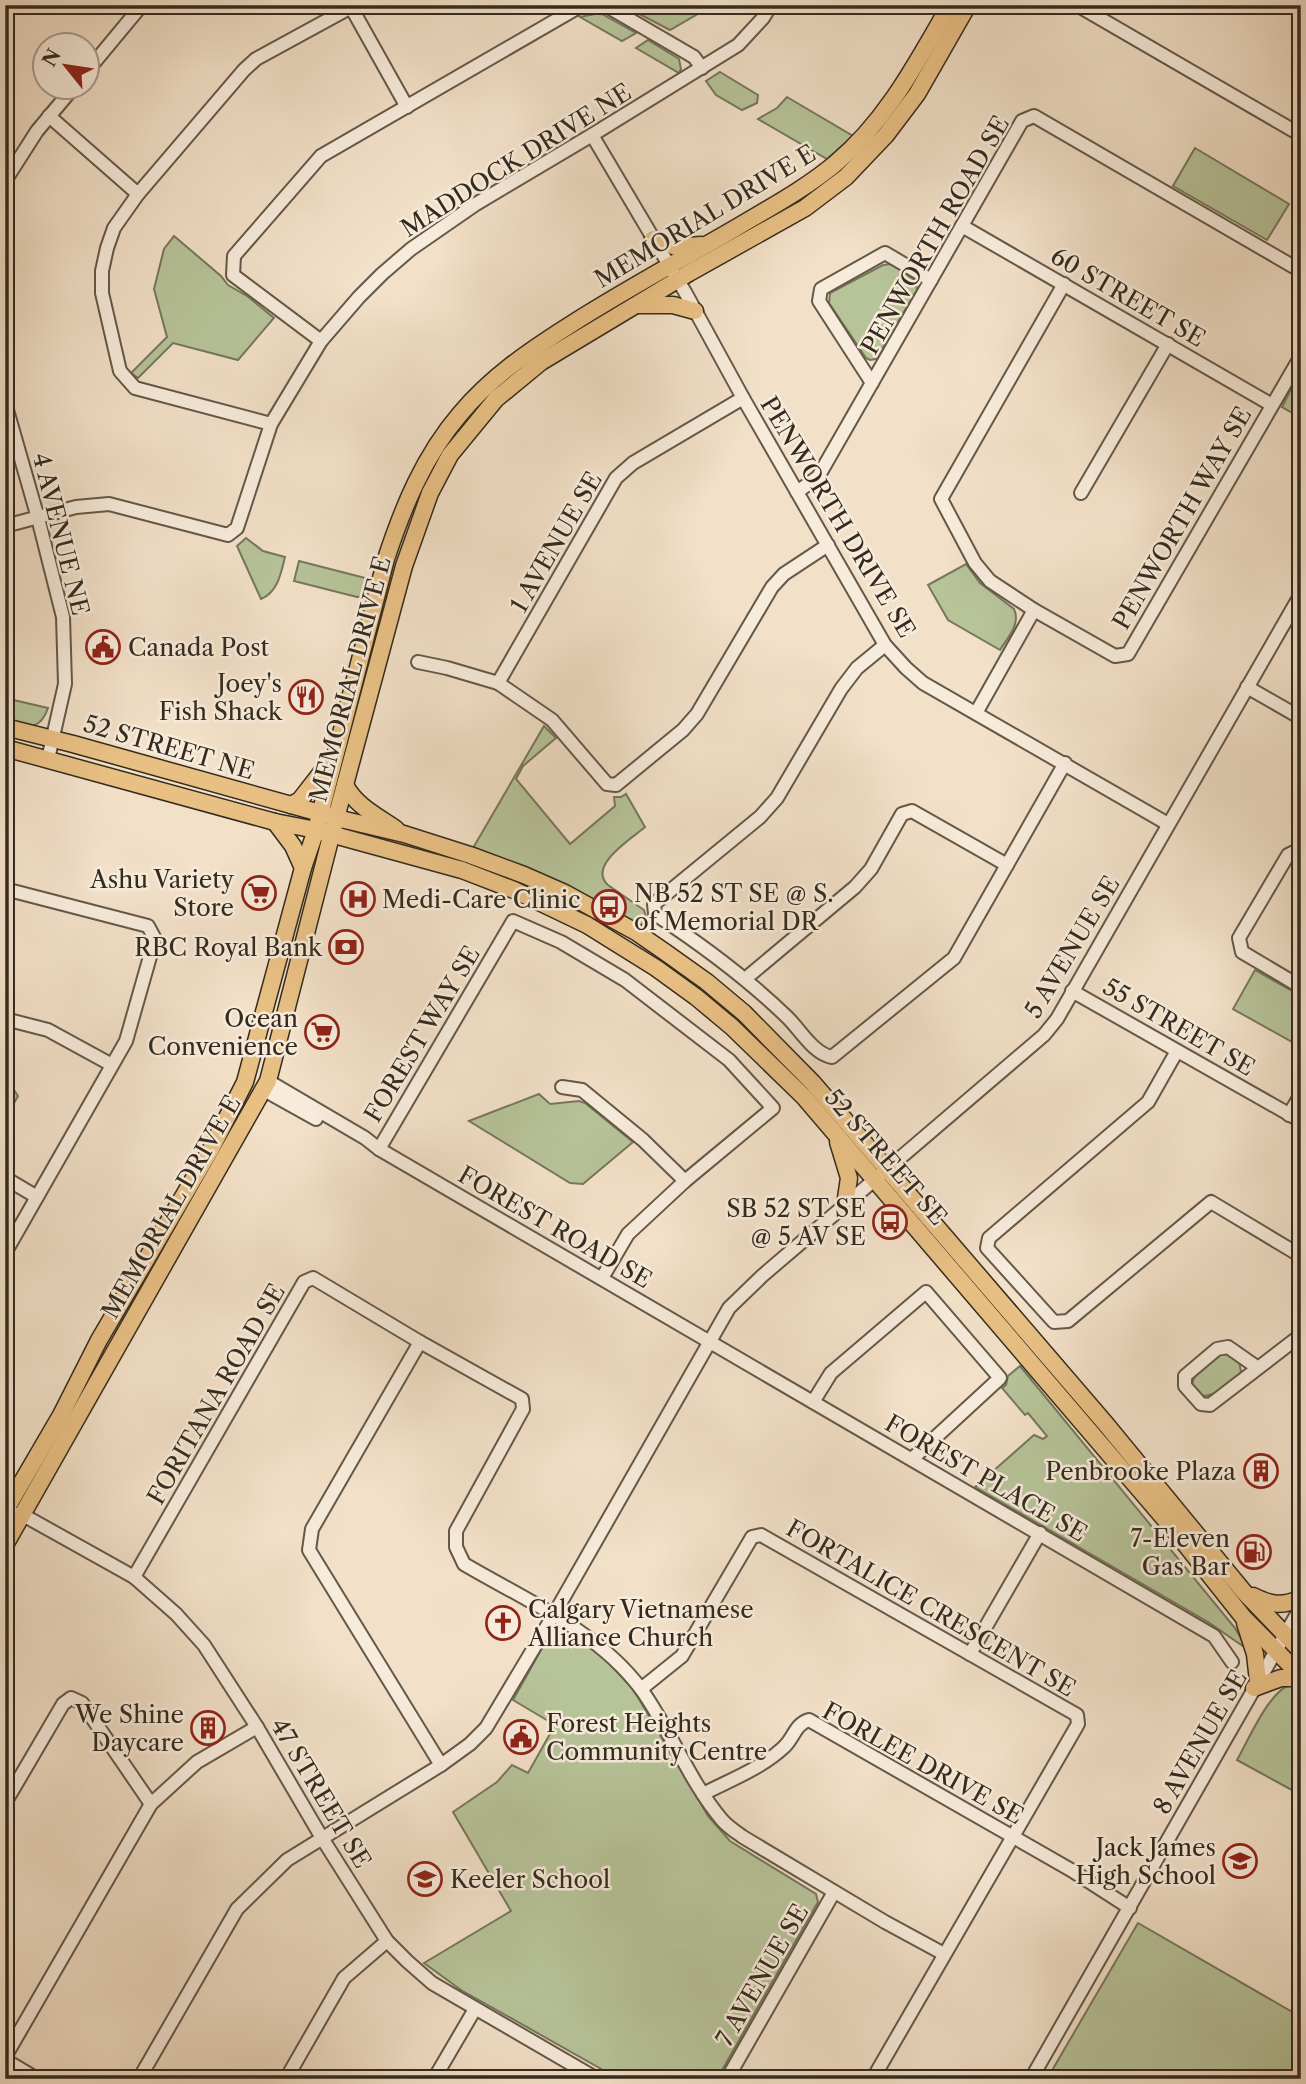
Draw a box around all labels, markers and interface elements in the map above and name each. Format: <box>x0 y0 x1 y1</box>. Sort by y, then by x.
north arrow <box>32 32 102 102</box>
text: N <box>38 45 66 71</box>
street label: MADDOCK DRIVE NE <box>396 77 636 243</box>
street label: PENWORTH ROAD SE <box>855 111 1015 359</box>
street label: MEMORIAL DRIVE E <box>589 138 821 294</box>
street label: 60 STREET SE <box>1046 241 1210 353</box>
street label: PENWORTH DRIVE SE <box>754 391 922 643</box>
street label: PENWORTH WAY SE <box>1106 402 1258 634</box>
street label: 4 AVENUE NE <box>27 450 95 618</box>
street label: 1 AVENUE SE <box>504 467 608 617</box>
street label: MEMORIAL DRIVE E <box>303 553 397 805</box>
public building icon: Canada Post <box>84 628 122 666</box>
place label: Canada Post <box>128 633 270 662</box>
place label: Joey's Fish Shack <box>159 669 283 726</box>
restaurant icon: Joey's Fish Shack <box>287 678 325 716</box>
street label: 52 STREET NE <box>80 709 258 785</box>
place label: Ashu Variety Store <box>89 865 235 922</box>
street label: 5 AVENUE SE <box>1018 871 1126 1023</box>
supermarket icon: Ashu Variety Store <box>240 874 278 912</box>
place label: NB 52 ST SE @ S. of Memorial DR <box>634 879 834 936</box>
hospital icon: Medi-Care Clinic <box>339 880 377 918</box>
place label: Medi-Care Clinic <box>382 885 581 914</box>
bus stop icon: NB 52 ST SE @ S. of Memorial DR <box>590 888 628 926</box>
bank icon: RBC Royal Bank <box>327 928 365 966</box>
place label: RBC Royal Bank <box>134 933 323 962</box>
street label: FOREST WAY SE <box>358 941 486 1127</box>
street label: 55 STREET SE <box>1098 972 1260 1082</box>
place label: Ocean Convenience <box>148 1004 298 1061</box>
supermarket icon: Ocean Convenience <box>303 1013 341 1051</box>
street label: 52 STREET SE <box>819 1083 953 1231</box>
street label: MEMORIAL DRIVE E <box>95 1090 247 1324</box>
street label: FOREST ROAD SE <box>453 1160 657 1294</box>
place label: SB 52 ST SE @ 5 AV SE <box>726 1194 866 1251</box>
bus stop icon: SB 52 ST SE @ 5 AV SE <box>871 1203 909 1241</box>
street label: FORITANA ROAD SE <box>141 1279 291 1509</box>
street label: FOREST PLACE SE <box>880 1408 1092 1548</box>
building icon: Penbrooke Plaza <box>1242 1452 1280 1490</box>
place label: Penbrooke Plaza <box>1045 1457 1236 1486</box>
street label: FORTALICE CRESCENT SE <box>781 1513 1081 1703</box>
place label: 7-Eleven Gas Bar <box>1131 1524 1230 1581</box>
fuel station icon: 7-Eleven Gas Bar <box>1235 1533 1273 1571</box>
place label: Calgary Vietnamese Alliance Church <box>527 1595 754 1652</box>
church icon: Calgary Vietnamese Alliance Church <box>484 1604 522 1642</box>
street label: 8 AVENUE SE <box>1147 1665 1253 1819</box>
street label: FORLEE DRIVE SE <box>818 1696 1028 1830</box>
place label: We Shine Daycare <box>74 1700 184 1757</box>
building icon: We Shine Daycare <box>189 1709 227 1747</box>
place label: Forest Heights Community Centre <box>546 1709 767 1766</box>
street label: 47 STREET SE <box>265 1713 377 1873</box>
public building icon: Forest Heights Community Centre <box>502 1718 540 1756</box>
place label: Jack James High School <box>1076 1833 1216 1890</box>
school or university icon: Jack James High School <box>1221 1842 1259 1880</box>
school or university icon: Keeler School <box>406 1860 444 1898</box>
place label: Keeler School <box>450 1865 610 1894</box>
street label: 7 AVENUE SE <box>710 1899 814 2051</box>

